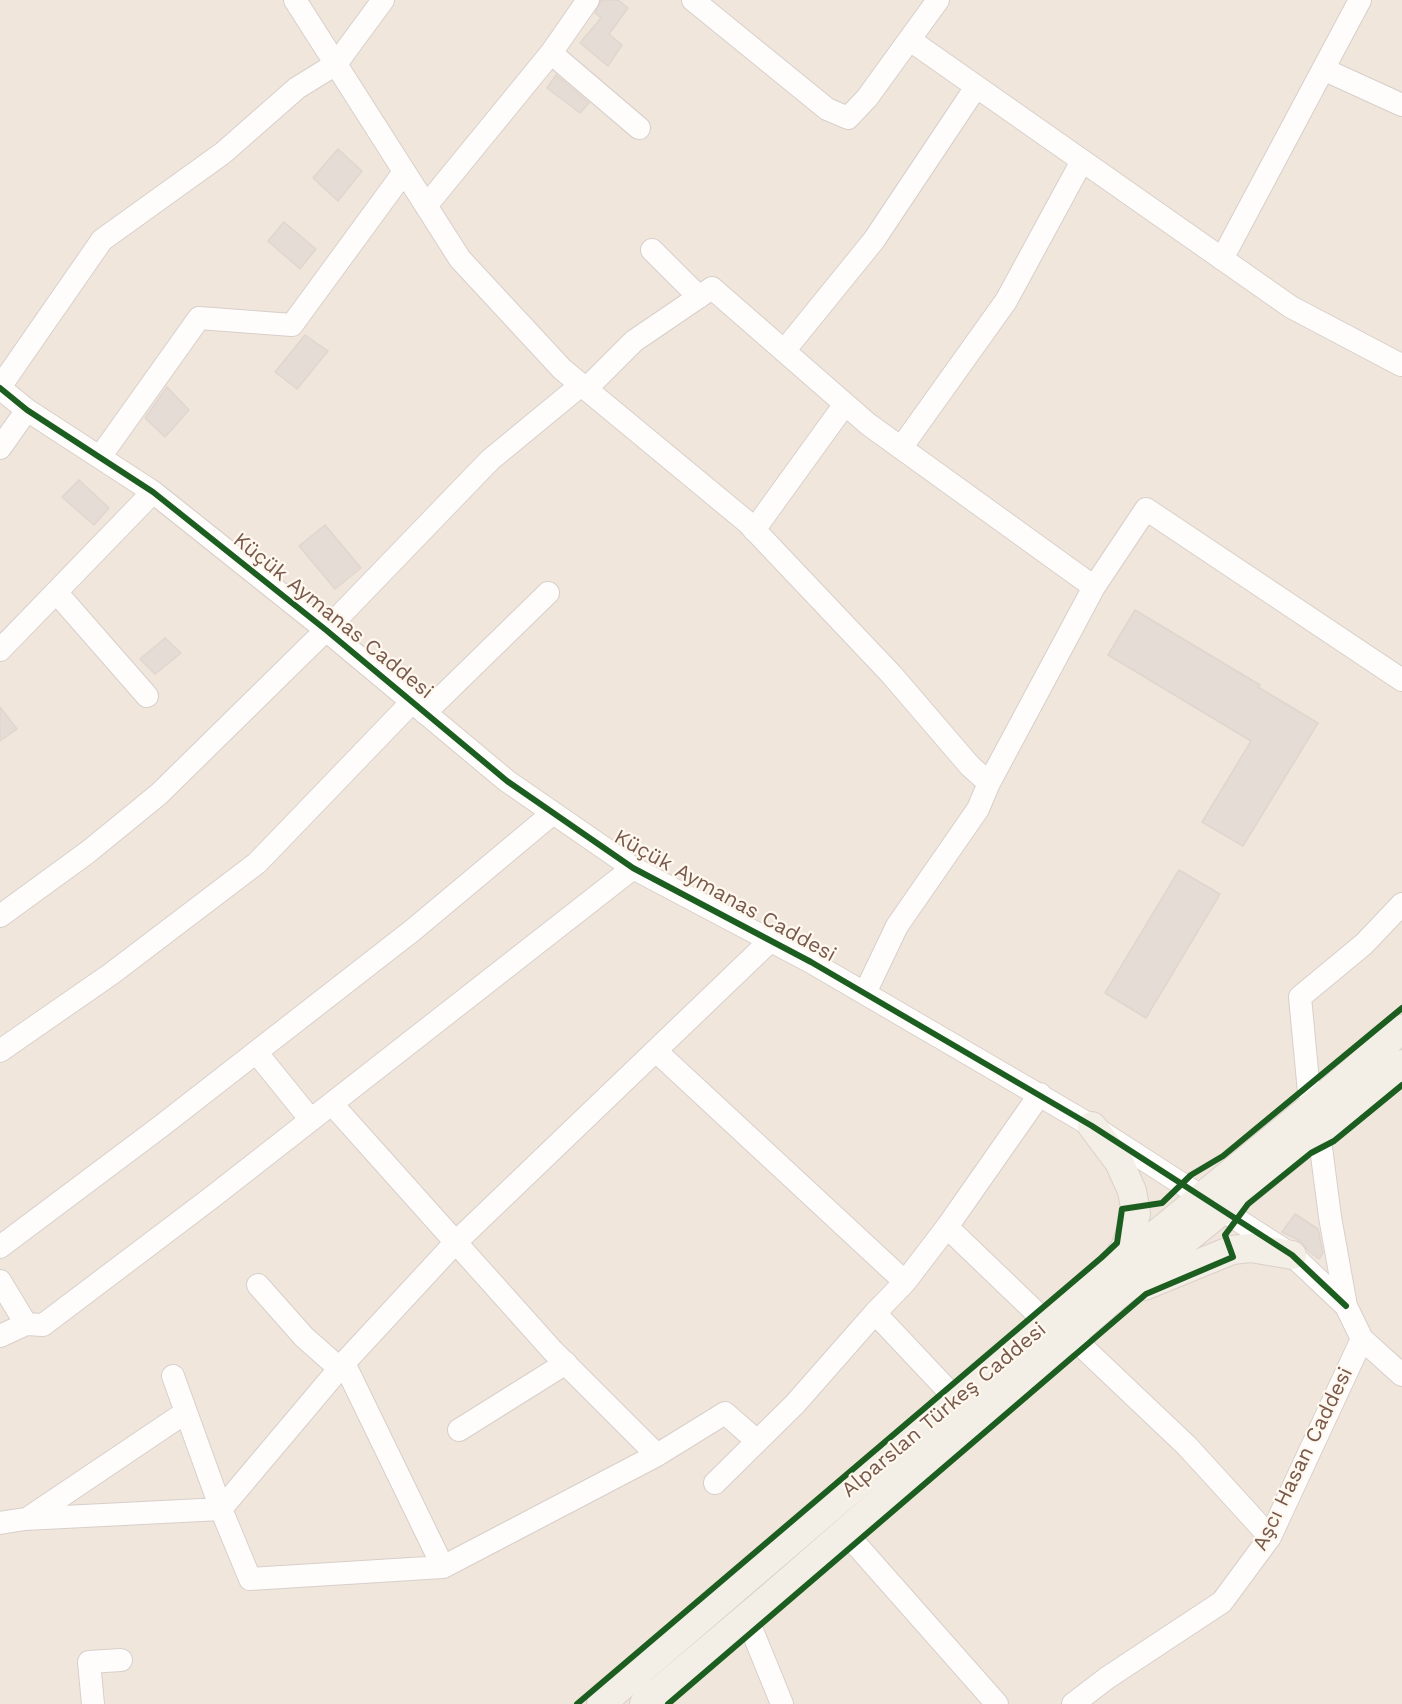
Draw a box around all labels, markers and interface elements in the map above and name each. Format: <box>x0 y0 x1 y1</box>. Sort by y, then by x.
street label: Küçük Aymanas Caddesi <box>228 528 438 704</box>
street label: Küçük Aymanas Caddesi <box>610 824 840 968</box>
street label: Alparslan Türkeş Caddesi <box>837 1317 1051 1503</box>
street label: Aşcı Hasan Caddesi <box>1248 1363 1358 1555</box>

